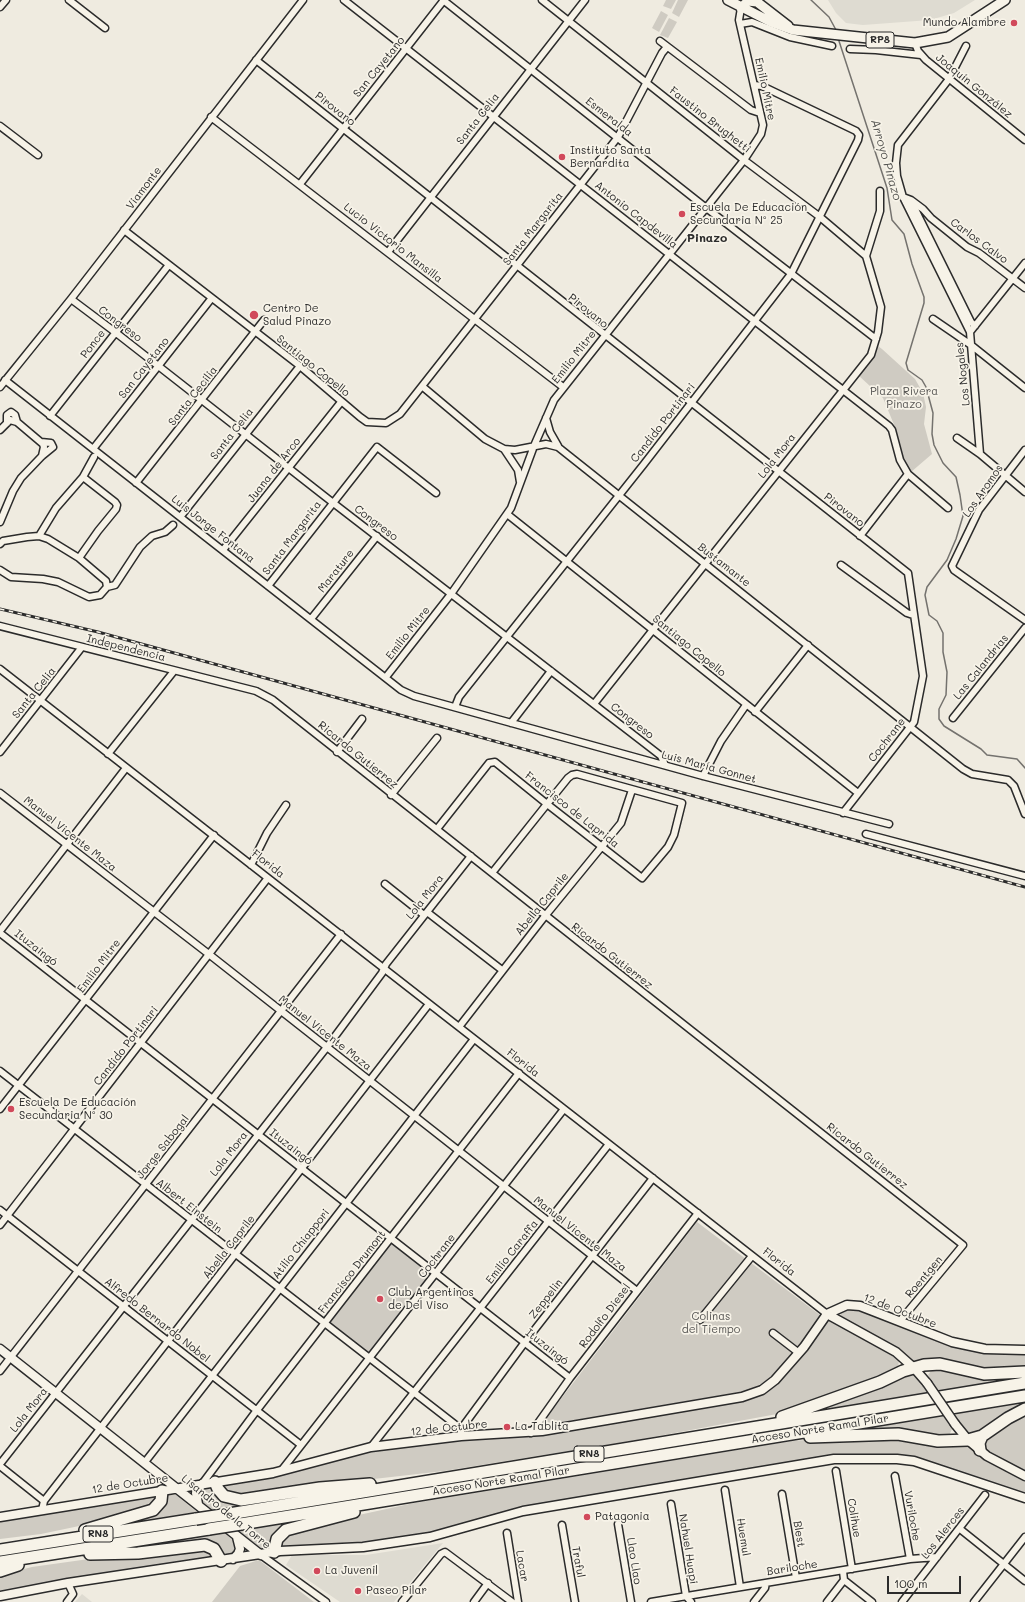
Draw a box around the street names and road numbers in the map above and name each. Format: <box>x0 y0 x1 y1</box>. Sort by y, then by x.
road number: RP8 <box>866 32 894 48</box>
street label: San Cayetano <box>351 34 407 100</box>
street label: Joaquín González <box>933 51 1015 121</box>
street label: Emilio Mitre <box>752 56 778 122</box>
street label: Faustino Brughetti <box>667 84 753 156</box>
street label: Pirovano <box>312 89 358 129</box>
street label: Santa Celia <box>454 91 502 147</box>
street label: Esmeralda <box>583 95 635 139</box>
street label: Viamonte <box>124 164 164 212</box>
street label: Antonio Capdevilla <box>592 179 680 251</box>
street label: Santa Margarita <box>500 190 566 268</box>
street label: Lucio Victorio Mansilla <box>341 200 445 286</box>
street label: Carlos Calvo <box>948 216 1010 266</box>
street label: Pirovano <box>565 291 611 331</box>
street label: Congreso <box>96 303 144 345</box>
street label: Ponce <box>78 327 108 361</box>
street label: Emilio Mitre <box>549 328 599 386</box>
street label: Santiago Copello <box>274 332 352 400</box>
street label: San Cayetano <box>116 335 172 401</box>
street label: Los Nogales <box>953 342 973 406</box>
street label: Santa Cecilia <box>166 364 220 428</box>
street label: Candido Portinari <box>628 381 698 465</box>
street label: Santa Celia <box>208 406 256 462</box>
street label: Lola Mora <box>755 431 799 481</box>
street label: Juana de Arco <box>245 435 303 505</box>
street label: Los Aromos <box>960 462 1006 520</box>
street label: Pirovano <box>821 490 867 530</box>
street label: Luis Jorge Fontana <box>169 492 257 566</box>
street label: Santa Margarita <box>260 498 324 578</box>
street label: Congreso <box>352 502 400 544</box>
street label: Bustamante <box>695 540 753 590</box>
street label: Marature <box>315 547 357 595</box>
street label: Emilio Mitre <box>383 604 433 662</box>
street label: Santiago Copello <box>650 612 728 680</box>
street label: Independencia <box>85 632 167 664</box>
street label: Las Calandrias <box>951 632 1011 702</box>
street label: Santa Celia <box>9 665 59 721</box>
street label: Congreso <box>608 700 656 742</box>
street label: Cochrane <box>866 715 908 765</box>
street label: Ricardo Gutierrez <box>315 719 401 791</box>
street label: Luis María Gonnet <box>660 748 758 786</box>
street label: Francisco de Laprida <box>522 769 622 851</box>
street label: Manuel Vicente Maza <box>21 794 119 874</box>
street label: Florida <box>249 847 287 881</box>
street label: Abella Caprile <box>513 870 571 938</box>
street label: Lola Mora <box>403 872 447 922</box>
street label: Ricardo Gutierrez <box>569 920 655 992</box>
street label: Ituzaingó <box>12 927 60 969</box>
street label: Emilio Mitre <box>74 937 124 995</box>
street label: Manuel Vicente Maza <box>276 993 374 1073</box>
street label: Candido Portinari <box>91 1004 161 1088</box>
street label: Florida <box>504 1046 542 1080</box>
street label: Jorge Sabogal <box>134 1112 192 1182</box>
street label: Ricardo Gutierrez <box>824 1120 910 1192</box>
street label: Ituzaingó <box>267 1126 315 1168</box>
street label: Lola Mora <box>207 1129 251 1179</box>
street label: Albert Einstein <box>153 1176 225 1236</box>
street label: Manuel Vicente Maza <box>531 1194 629 1274</box>
street label: Atilio Chiappori <box>270 1206 332 1282</box>
street label: Abella Caprile <box>200 1212 258 1282</box>
street label: Emilio Caraffa <box>483 1218 541 1286</box>
street label: Francisco Drumont <box>316 1228 388 1316</box>
street label: Cochrane <box>416 1231 458 1281</box>
street label: Florida <box>760 1245 798 1279</box>
street label: Roentgen <box>903 1253 945 1301</box>
street label: Alfredo Bernardo Nobel <box>102 1275 212 1365</box>
street label: Zeppelin <box>526 1276 566 1322</box>
street label: Rodolfo Diesel <box>577 1281 633 1351</box>
street label: 12 de Octubre <box>862 1291 938 1331</box>
street label: Ituzaingó <box>523 1326 571 1368</box>
street label: Lola Mora <box>7 1385 51 1435</box>
street label: Acceso Norte Ramal Pilar <box>750 1412 890 1446</box>
street label: 12 de Octubre <box>410 1417 488 1439</box>
road number: RN8 <box>574 1446 604 1462</box>
street label: Acceso Norte Ramal Pilar <box>431 1464 571 1498</box>
street label: 12 de Octubre <box>91 1471 169 1497</box>
street label: Lisandro de la Torre <box>179 1472 273 1552</box>
street label: Vuriloche <box>901 1490 923 1542</box>
street label: Colihue <box>844 1497 864 1539</box>
street label: Los Alerces <box>919 1504 967 1562</box>
street label: Nahuel Huapi <box>676 1513 700 1585</box>
street label: Huemul <box>733 1517 753 1557</box>
street label: Blest <box>790 1520 808 1548</box>
road number: RN8 <box>83 1526 113 1542</box>
street label: Llao Llao <box>624 1537 644 1585</box>
street label: Traful <box>569 1545 587 1579</box>
street label: Lacar <box>513 1549 531 1583</box>
street label: Bariloche <box>766 1557 818 1579</box>

